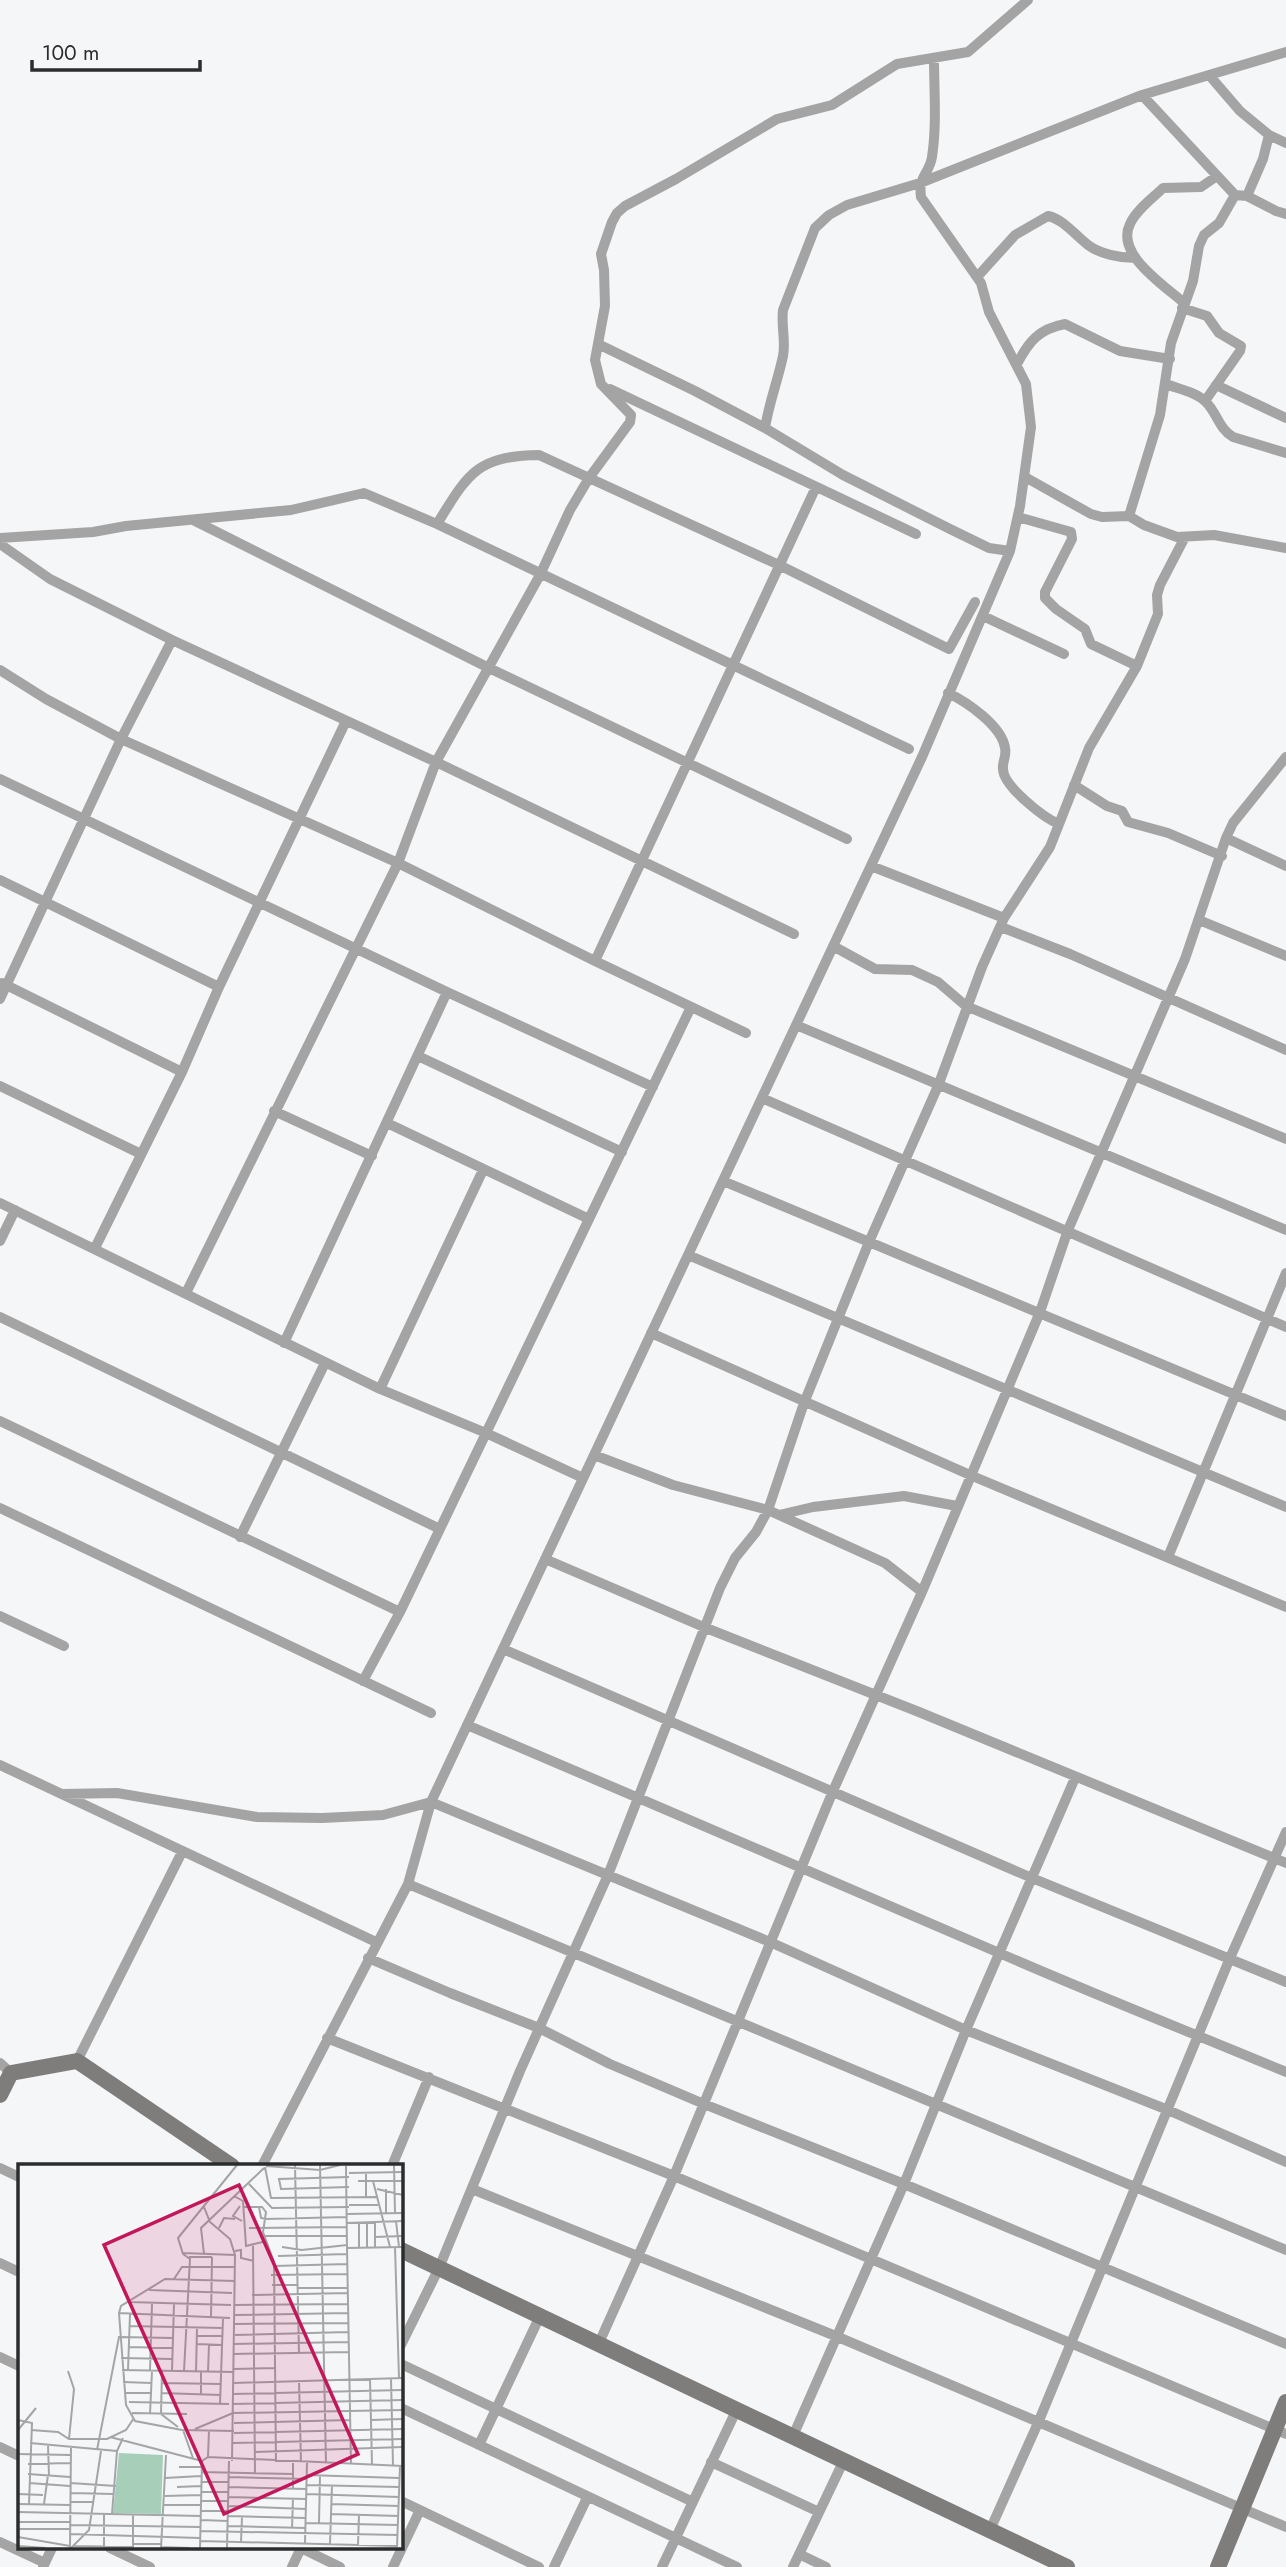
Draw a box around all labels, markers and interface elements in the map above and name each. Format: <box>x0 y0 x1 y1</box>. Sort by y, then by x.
scale bar <box>32 28 200 72</box>
text: 100 m <box>42 38 99 68</box>
inset map <box>18 2164 402 2550</box>

